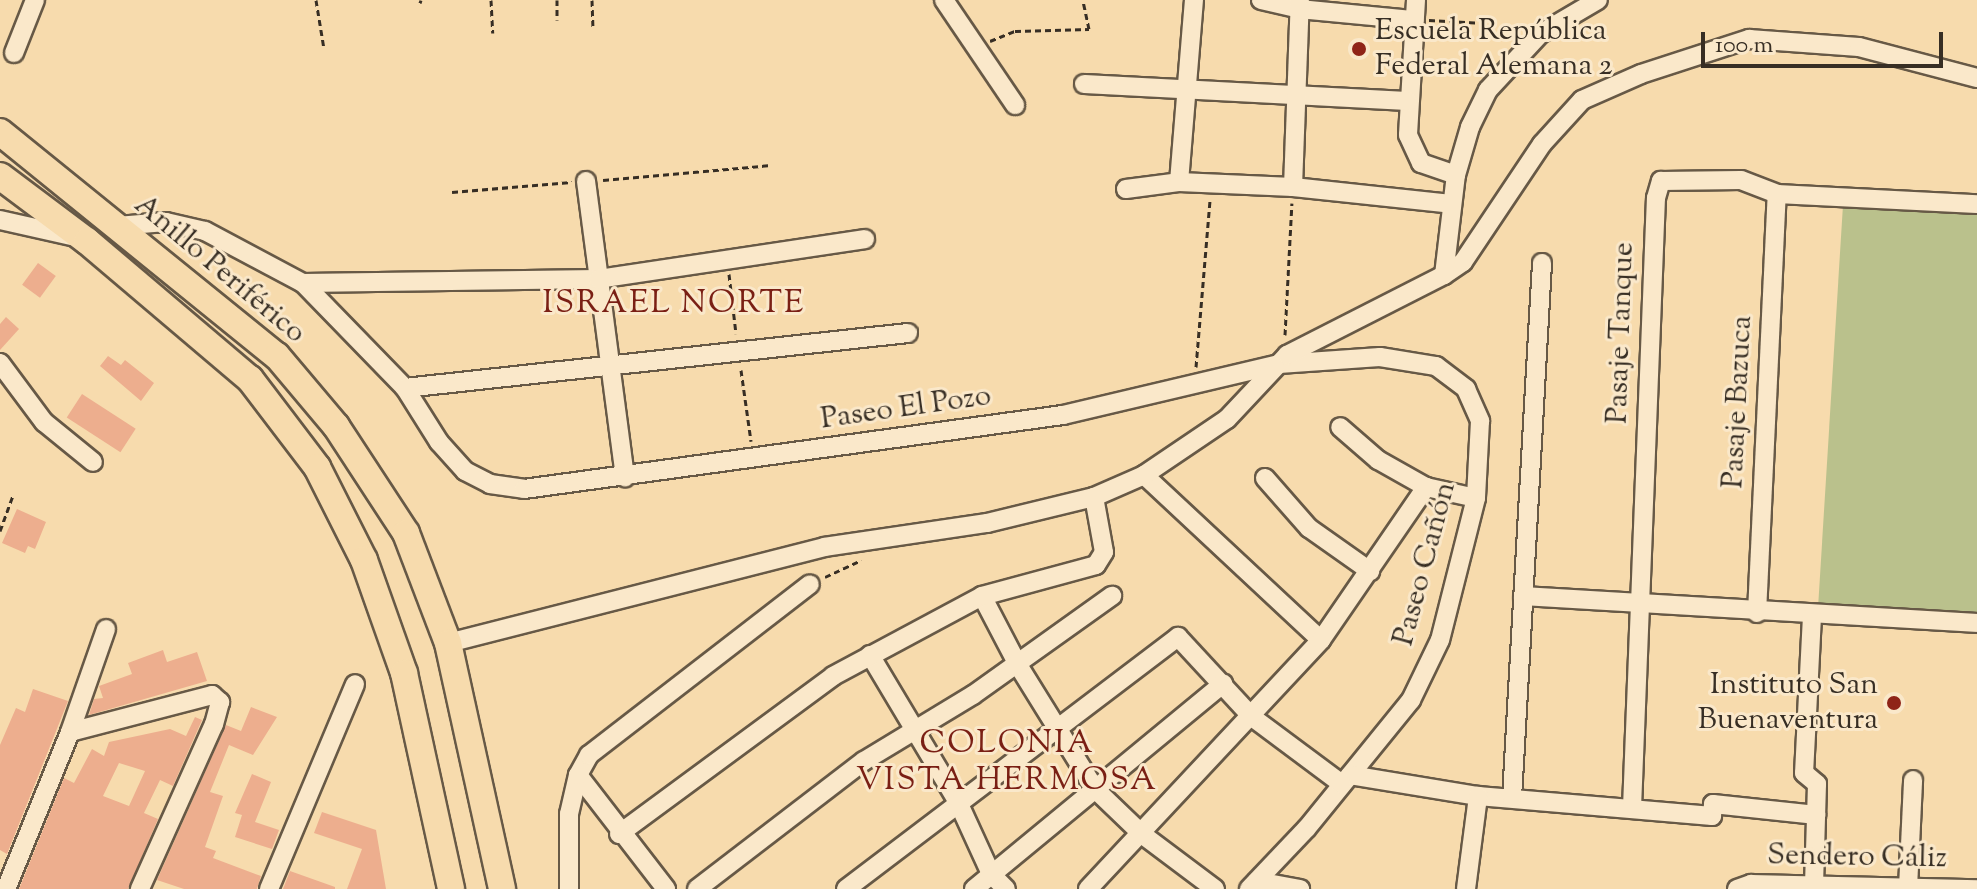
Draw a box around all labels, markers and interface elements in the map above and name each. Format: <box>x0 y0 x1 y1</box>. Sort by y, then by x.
place label: Escuela República Federal Alemana 2 <box>1375 14 1613 84</box>
scale bar <box>1705 16 1947 66</box>
text: 100 m <box>1715 29 1773 63</box>
marker: Escuela República Federal Alemana 2 <box>1350 40 1368 58</box>
street label: Anillo Periférico <box>126 188 312 352</box>
street label: Pasaje Tanque <box>1601 242 1643 424</box>
district label: ISRAEL NORTE <box>543 285 805 323</box>
street label: Pasaje Bazuca <box>1716 315 1762 489</box>
street label: Paseo El Pozo <box>819 379 993 439</box>
street label: Paseo Cañón <box>1387 478 1465 650</box>
place label: Instituto San Buenaventura <box>1698 668 1878 738</box>
marker: Instituto San Buenaventura <box>1885 694 1903 712</box>
district label: COLONIA VISTA HERMOSA <box>856 726 1158 801</box>
street label: Sendero Cáliz <box>1767 838 1947 878</box>

